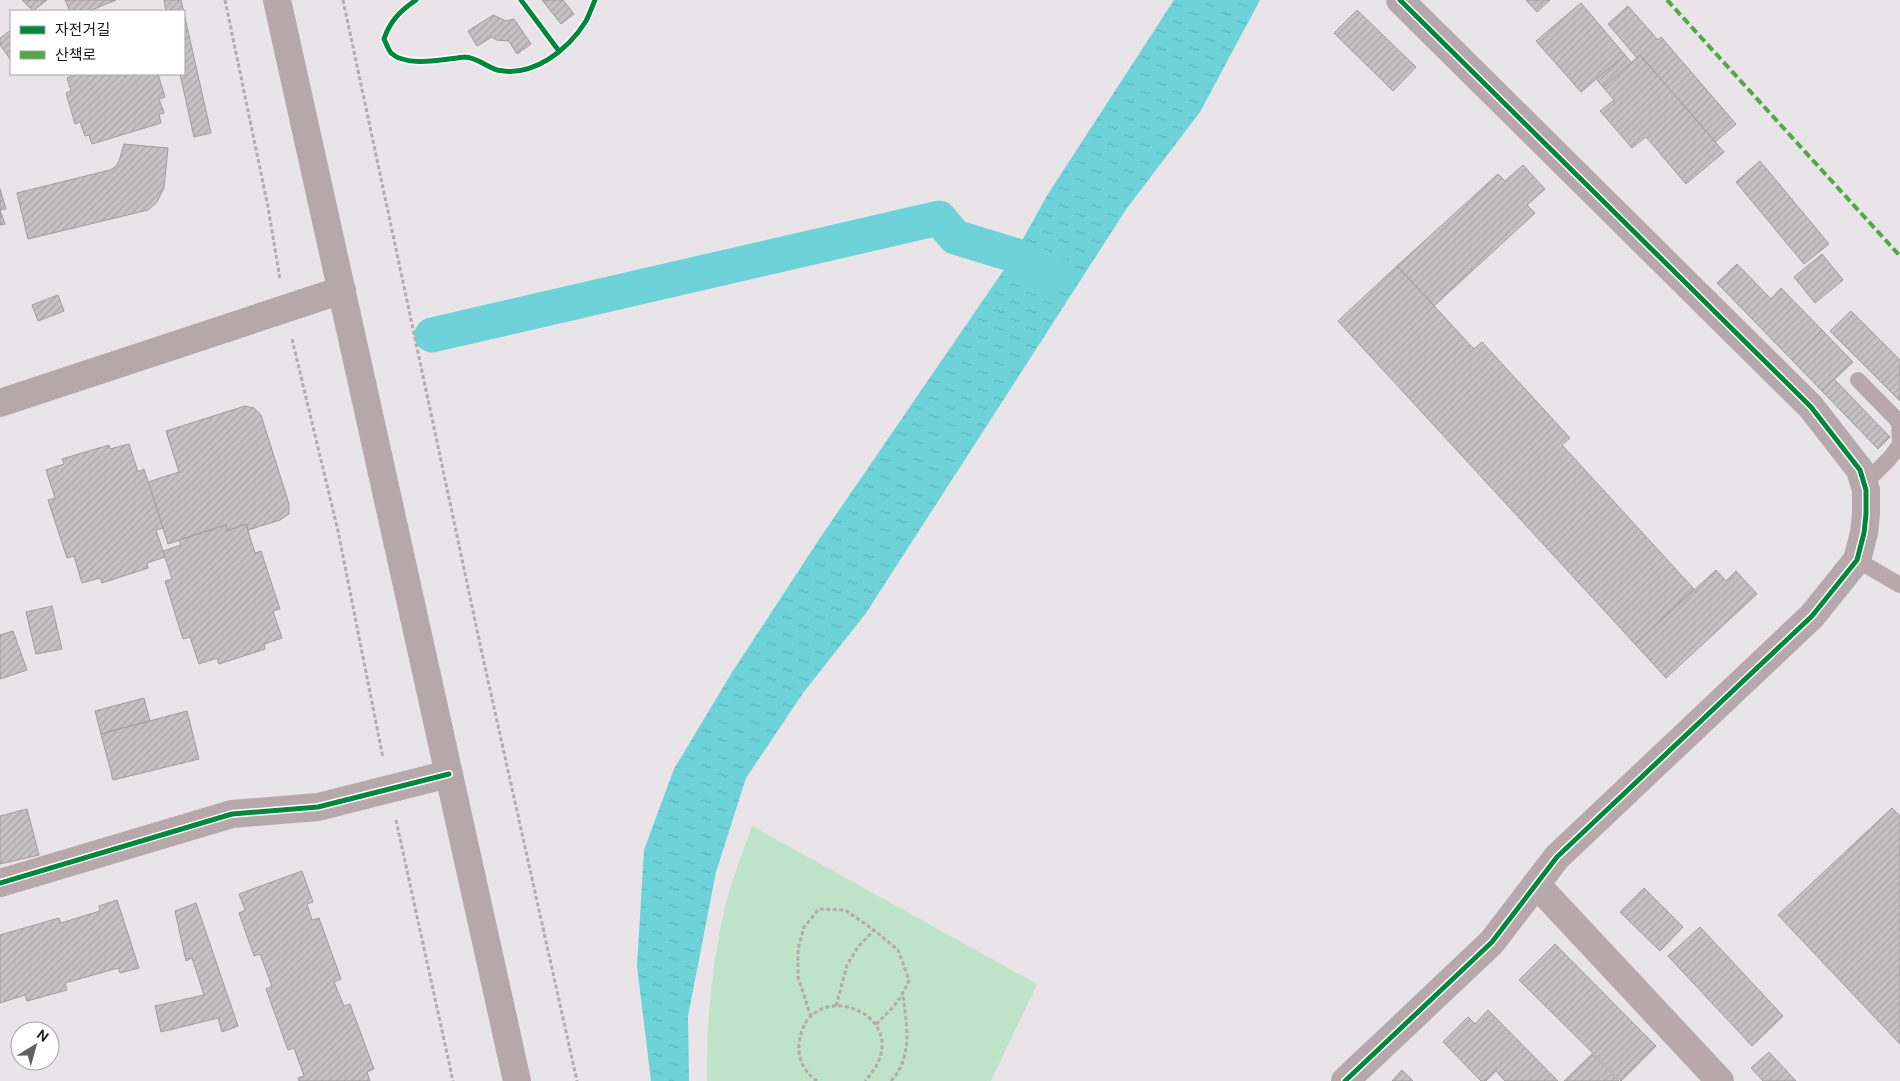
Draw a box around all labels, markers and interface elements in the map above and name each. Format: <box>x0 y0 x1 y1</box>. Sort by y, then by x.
legend <box>10 10 185 75</box>
text: 자전거길 <box>55 20 110 40</box>
text: 산책로 <box>55 45 96 65</box>
north arrow <box>10 1021 60 1071</box>
text: N <box>33 1025 52 1046</box>

